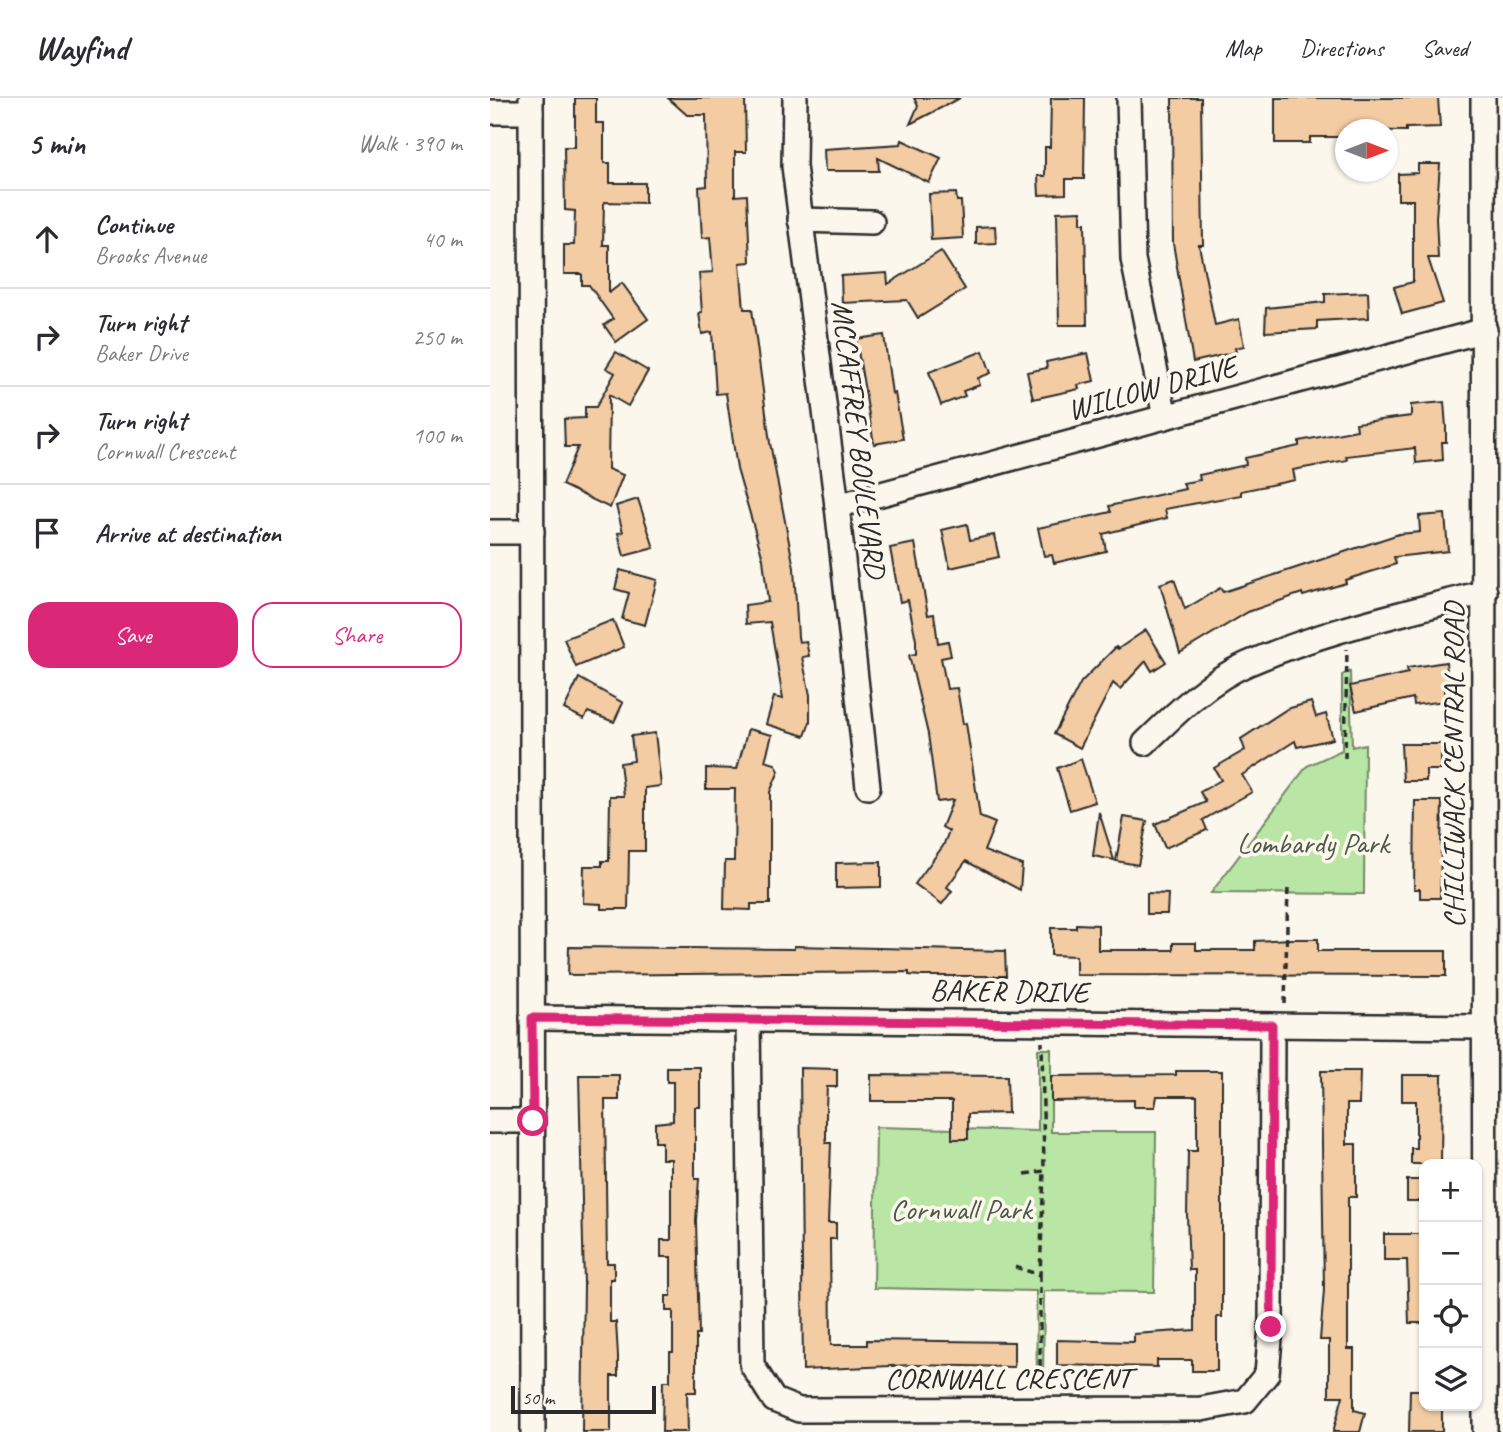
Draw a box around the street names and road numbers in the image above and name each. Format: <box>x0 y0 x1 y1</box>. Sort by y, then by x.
street label: MCCAFFREY BOULEVARD <box>823 298 895 582</box>
street label: WILLOW DRIVE <box>1063 346 1245 429</box>
street label: CHILLIWACK CENTRAL ROAD <box>1434 599 1472 928</box>
street label: BAKER DRIVE <box>929 971 1093 1011</box>
street label: CORNWALL CRESCENT <box>885 1359 1138 1397</box>

